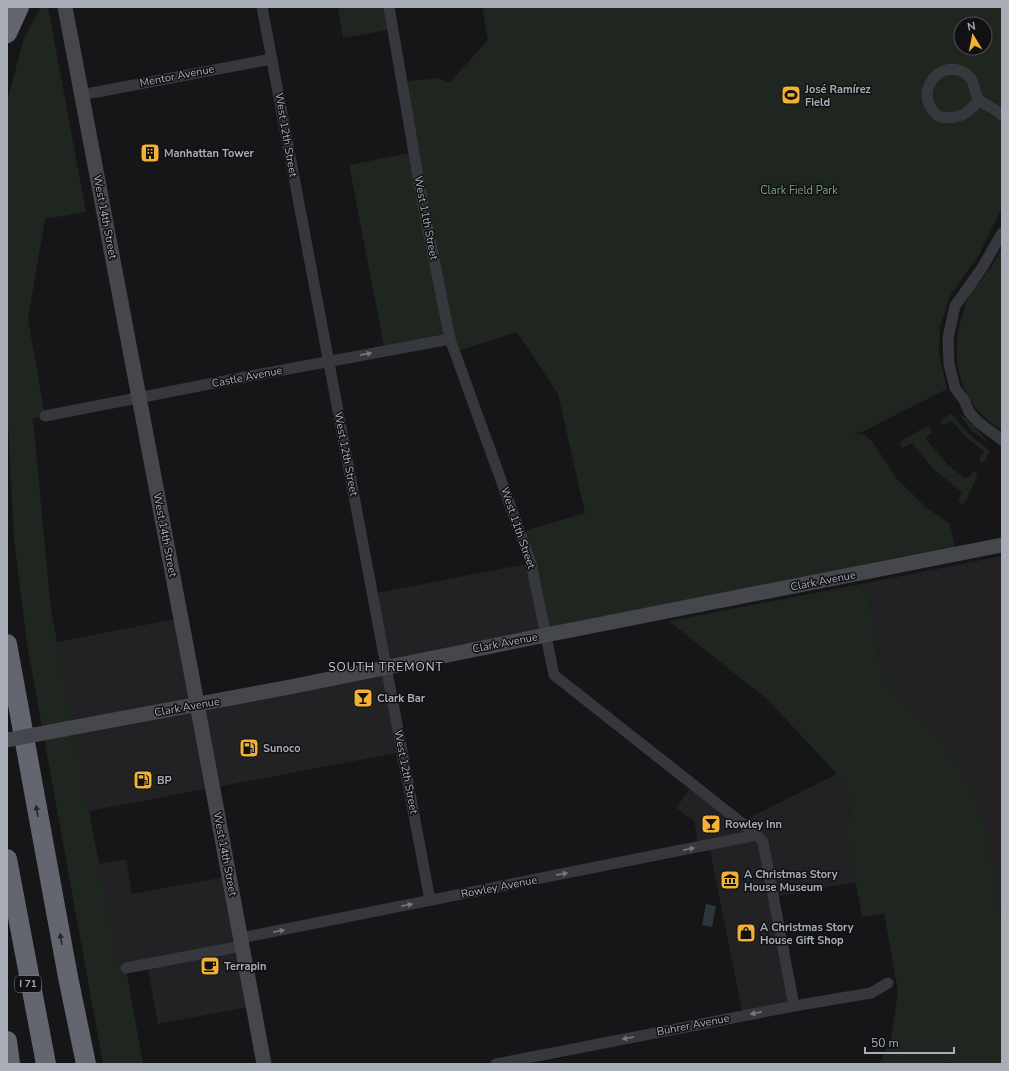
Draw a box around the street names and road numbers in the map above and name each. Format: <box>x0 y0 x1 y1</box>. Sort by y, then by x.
street label: Mentor Avenue <box>138 61 216 91</box>
street label: West 12th Street <box>271 92 301 178</box>
street label: West 14th Street <box>89 174 121 260</box>
street label: West 11th Street <box>410 175 442 261</box>
street label: Castle Avenue <box>210 363 284 391</box>
street label: West 12th Street <box>330 411 362 497</box>
street label: West 11th Street <box>497 485 539 571</box>
street label: West 14th Street <box>149 492 181 578</box>
street label: Clark Avenue <box>789 567 857 595</box>
street label: Clark Avenue <box>471 629 539 657</box>
street label: Clark Avenue <box>153 694 221 720</box>
street label: West 12th Street <box>390 729 422 815</box>
street label: West 14th Street <box>209 811 241 897</box>
street label: Rowley Avenue <box>460 872 539 902</box>
road number: I 71 <box>15 976 41 992</box>
street label: Buhrer Avenue <box>655 1011 731 1039</box>

